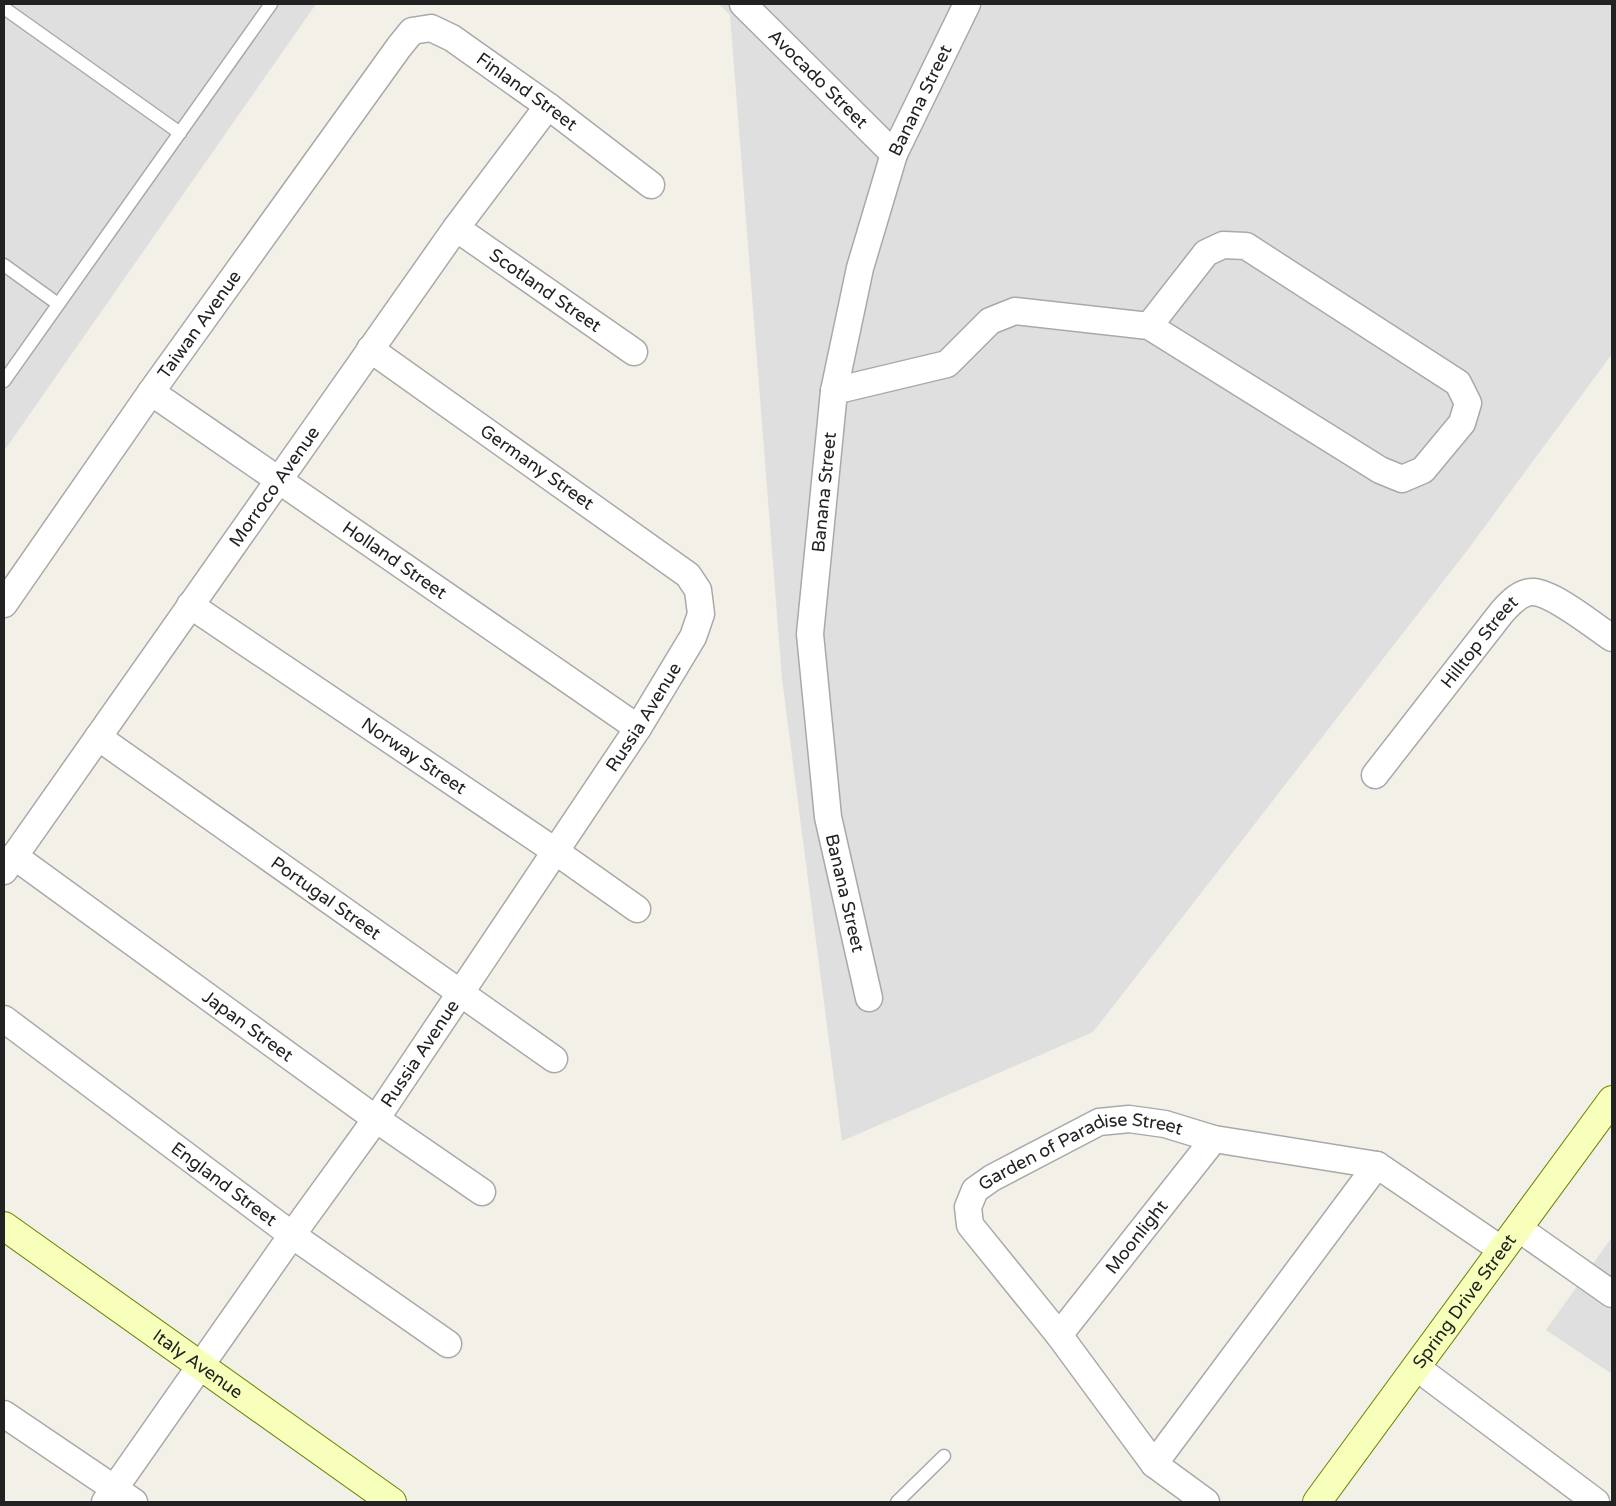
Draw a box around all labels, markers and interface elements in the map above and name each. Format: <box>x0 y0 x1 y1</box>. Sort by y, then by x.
street label: Avocado Street <box>764 25 873 133</box>
street label: Banana Street <box>884 41 957 160</box>
street label: Finland Street <box>472 48 582 136</box>
street label: Scotland Street <box>485 244 606 337</box>
street label: Taiwan Avenue <box>153 266 246 383</box>
street label: Germany Street <box>476 420 598 514</box>
street label: Morroco Avenue <box>224 422 324 551</box>
street label: Banana Street <box>807 431 841 553</box>
street label: Holland Street <box>338 516 451 604</box>
street label: Hilltop Street <box>1436 591 1522 693</box>
street label: Russia Avenue <box>601 658 686 776</box>
street label: Norway Street <box>357 713 471 799</box>
street label: Banana Street <box>821 832 869 954</box>
street label: Portugal Street <box>267 852 385 944</box>
street label: Japan Street <box>198 985 298 1066</box>
street label: Russia Avenue <box>376 996 464 1112</box>
street label: Garden of Paradise Street <box>974 1108 1186 1195</box>
street label: England Street <box>167 1137 281 1231</box>
street label: Moonlight <box>1101 1196 1173 1278</box>
street label: Spring Drive Street <box>1408 1230 1521 1373</box>
street label: Italy Avenue <box>149 1324 247 1403</box>

